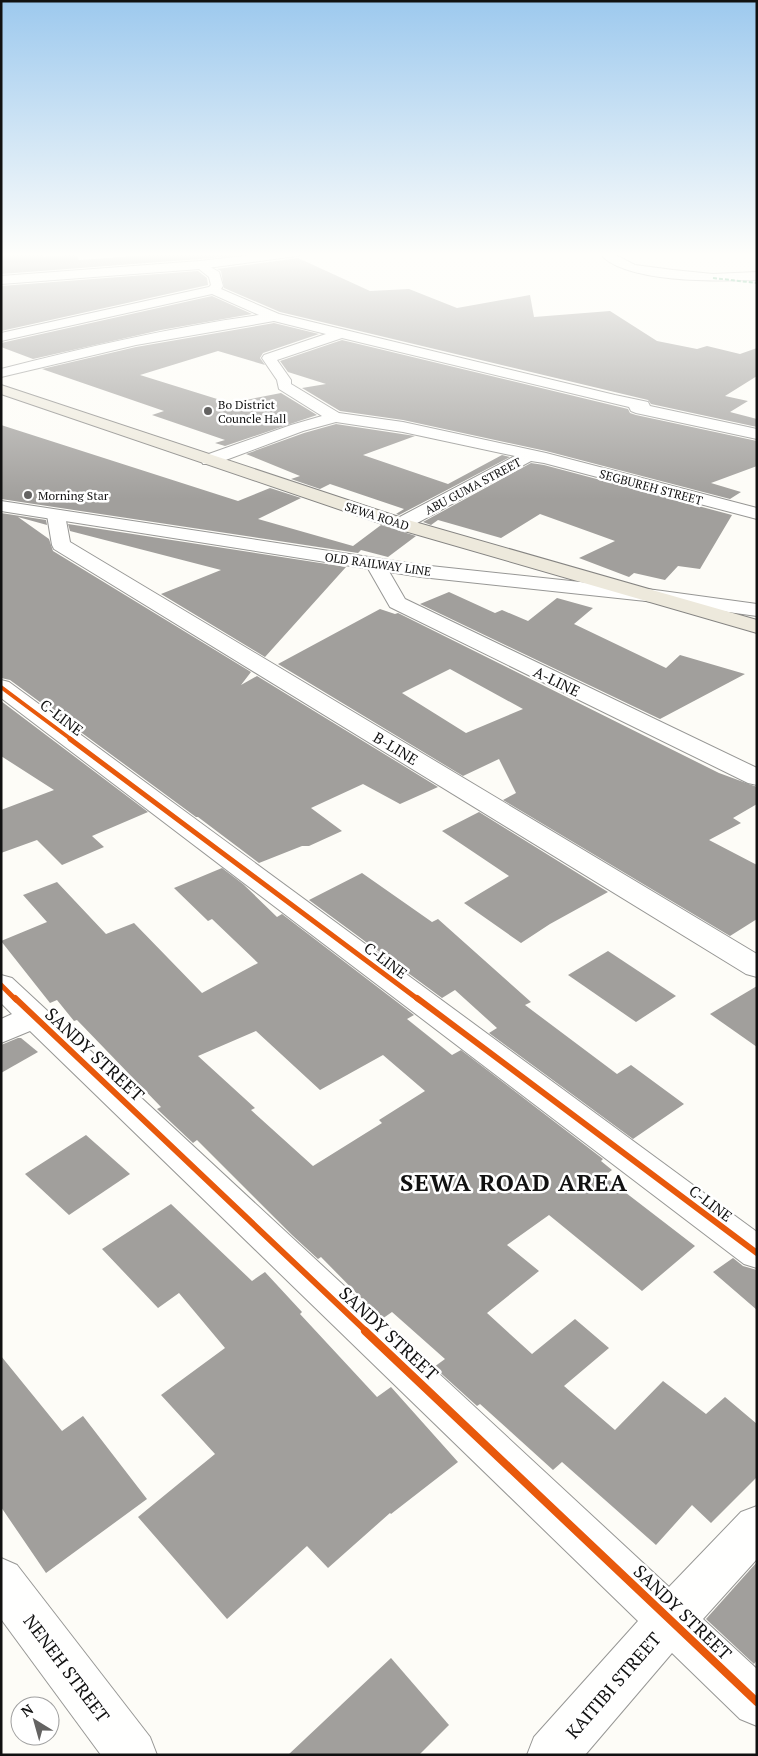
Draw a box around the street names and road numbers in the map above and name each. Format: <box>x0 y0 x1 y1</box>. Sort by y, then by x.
street label: ABU GUMA STREET <box>422 454 524 518</box>
street label: SEGBUREH STREET <box>598 466 705 508</box>
street label: SEWA ROAD <box>343 499 411 533</box>
street label: OLD RAILWAY LINE <box>324 549 432 579</box>
street label: A-LINE <box>530 661 584 701</box>
street label: C-LINE <box>36 694 88 740</box>
street label: B-LINE <box>370 727 422 769</box>
street label: C-LINE <box>360 937 412 983</box>
street label: SANDY STREET <box>40 1002 150 1106</box>
street label: C-LINE <box>685 1180 737 1226</box>
street label: SANDY STREET <box>334 1281 444 1385</box>
street label: SANDY STREET <box>629 1559 737 1665</box>
street label: NENEH STREET <box>20 1610 114 1726</box>
street label: KAITIBI STREET <box>560 1627 666 1743</box>

